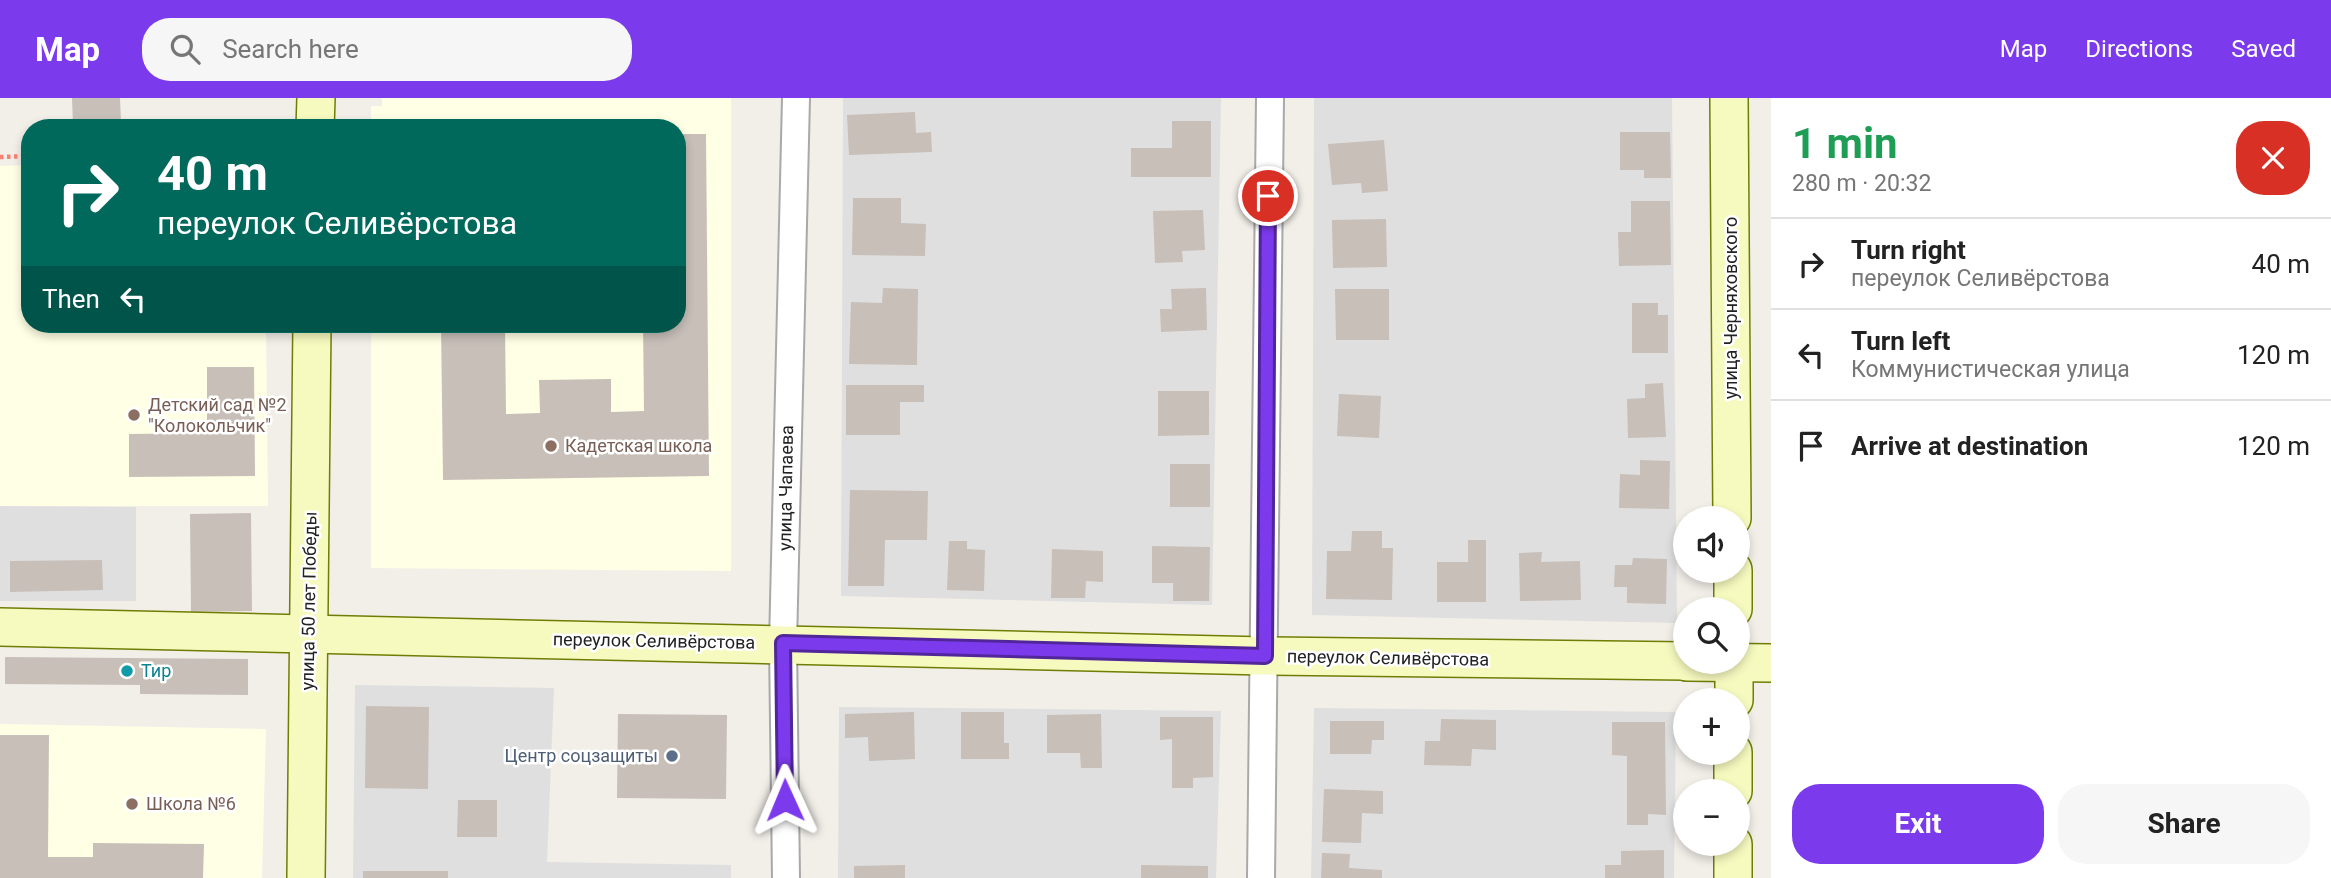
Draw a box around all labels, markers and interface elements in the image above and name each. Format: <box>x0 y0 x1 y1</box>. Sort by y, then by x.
search box <box>142 18 632 81</box>
text: Map <box>35 30 100 69</box>
icon: search <box>166 30 204 68</box>
text: Search here <box>222 34 359 64</box>
text: Map <box>2000 35 2047 63</box>
text: Directions <box>2085 35 2193 63</box>
text: Saved <box>2231 35 2296 63</box>
text: 1 min <box>1792 119 1898 168</box>
button: close <box>2236 121 2310 195</box>
text: 40 m <box>157 145 268 202</box>
icon: right <box>42 147 133 238</box>
pin <box>1238 166 1298 226</box>
text: 280 m · 20:32 <box>1792 170 1931 197</box>
icon: arrive <box>1249 177 1287 215</box>
text: переулок Селивёрстова <box>157 204 517 242</box>
street label: улица Черняховского <box>1720 217 1741 399</box>
text: Turn right <box>1851 235 1966 265</box>
icon: right <box>1792 245 1830 283</box>
text: 40 m <box>2252 249 2310 279</box>
text: переулок Селивёрстова <box>1851 265 2110 292</box>
icon: left <box>114 280 152 318</box>
text: Then <box>42 284 100 314</box>
text: Turn left <box>1851 326 1950 356</box>
icon: left <box>1792 336 1830 374</box>
text: 120 m <box>2237 340 2310 370</box>
text: Коммунистическая улица <box>1851 356 2130 383</box>
place label: Детский сад №2 "Колокольчик" <box>148 394 287 436</box>
marker: Детский сад №2 "Колокольчик" <box>126 407 142 423</box>
street label: улица Чапаева <box>774 425 797 551</box>
icon: arrive <box>1792 427 1830 465</box>
text: Arrive at destination <box>1851 431 2088 461</box>
text: 120 m <box>2237 431 2310 461</box>
place label: Кадетская школа <box>565 435 712 456</box>
marker: Кадетская школа <box>543 438 559 454</box>
map controls <box>1673 506 1750 856</box>
button: sound <box>1673 506 1750 583</box>
street label: улица 50 лет Победы <box>296 511 321 691</box>
button: search <box>1673 597 1750 674</box>
street label: переулок Селивёрстова <box>553 628 755 653</box>
street label: переулок Селивёрстова <box>1287 645 1489 670</box>
place label: Тир <box>141 660 171 681</box>
marker: Тир <box>119 663 135 679</box>
button: + <box>1673 688 1750 765</box>
place label: Центр соцзащиты <box>504 745 658 766</box>
marker: Центр соцзащиты <box>664 748 680 764</box>
position arrow <box>748 763 822 837</box>
button: − <box>1673 779 1750 856</box>
button: Exit <box>1792 784 2044 864</box>
button: Share <box>2058 784 2310 864</box>
place label: Школа №6 <box>146 793 236 814</box>
marker: Школа №6 <box>124 796 140 812</box>

